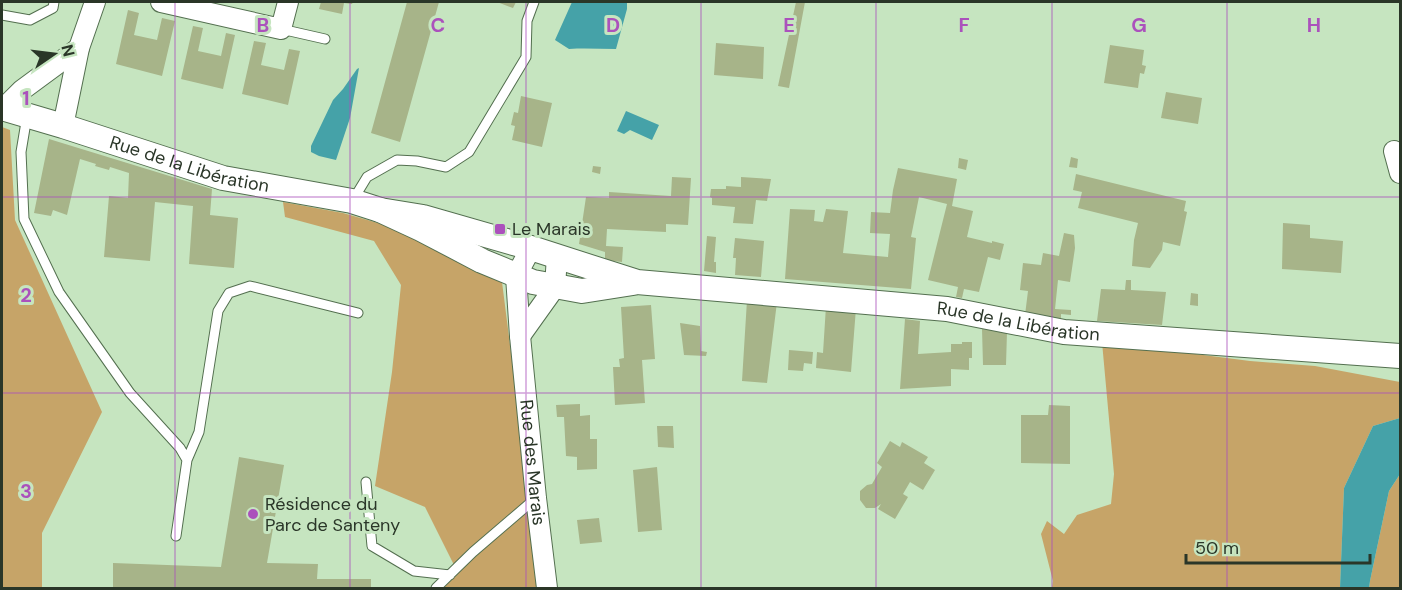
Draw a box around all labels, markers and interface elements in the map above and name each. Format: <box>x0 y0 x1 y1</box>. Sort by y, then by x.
text: B <box>257 12 269 38</box>
text: C <box>431 12 445 38</box>
text: D <box>606 12 620 38</box>
text: E <box>783 12 795 38</box>
text: F <box>958 12 970 38</box>
text: G <box>1131 12 1147 38</box>
text: H <box>1307 12 1321 38</box>
north arrow <box>24 24 84 84</box>
text: N <box>56 42 80 59</box>
text: 1 <box>22 85 30 111</box>
street label: Rue de la Libération <box>107 130 271 198</box>
place label: Le Marais <box>512 217 591 241</box>
marker: Le Marais <box>493 222 507 236</box>
text: 2 <box>20 282 32 308</box>
street label: Rue de la Libération <box>936 296 1101 347</box>
street label: Rue des Marais <box>514 399 551 527</box>
text: 3 <box>20 478 32 504</box>
place label: Résidence du Parc de Santeny <box>265 492 400 537</box>
marker: Résidence du Parc de Santeny <box>246 507 260 521</box>
scale bar <box>1186 527 1370 565</box>
text: 50 m <box>1195 536 1239 560</box>

